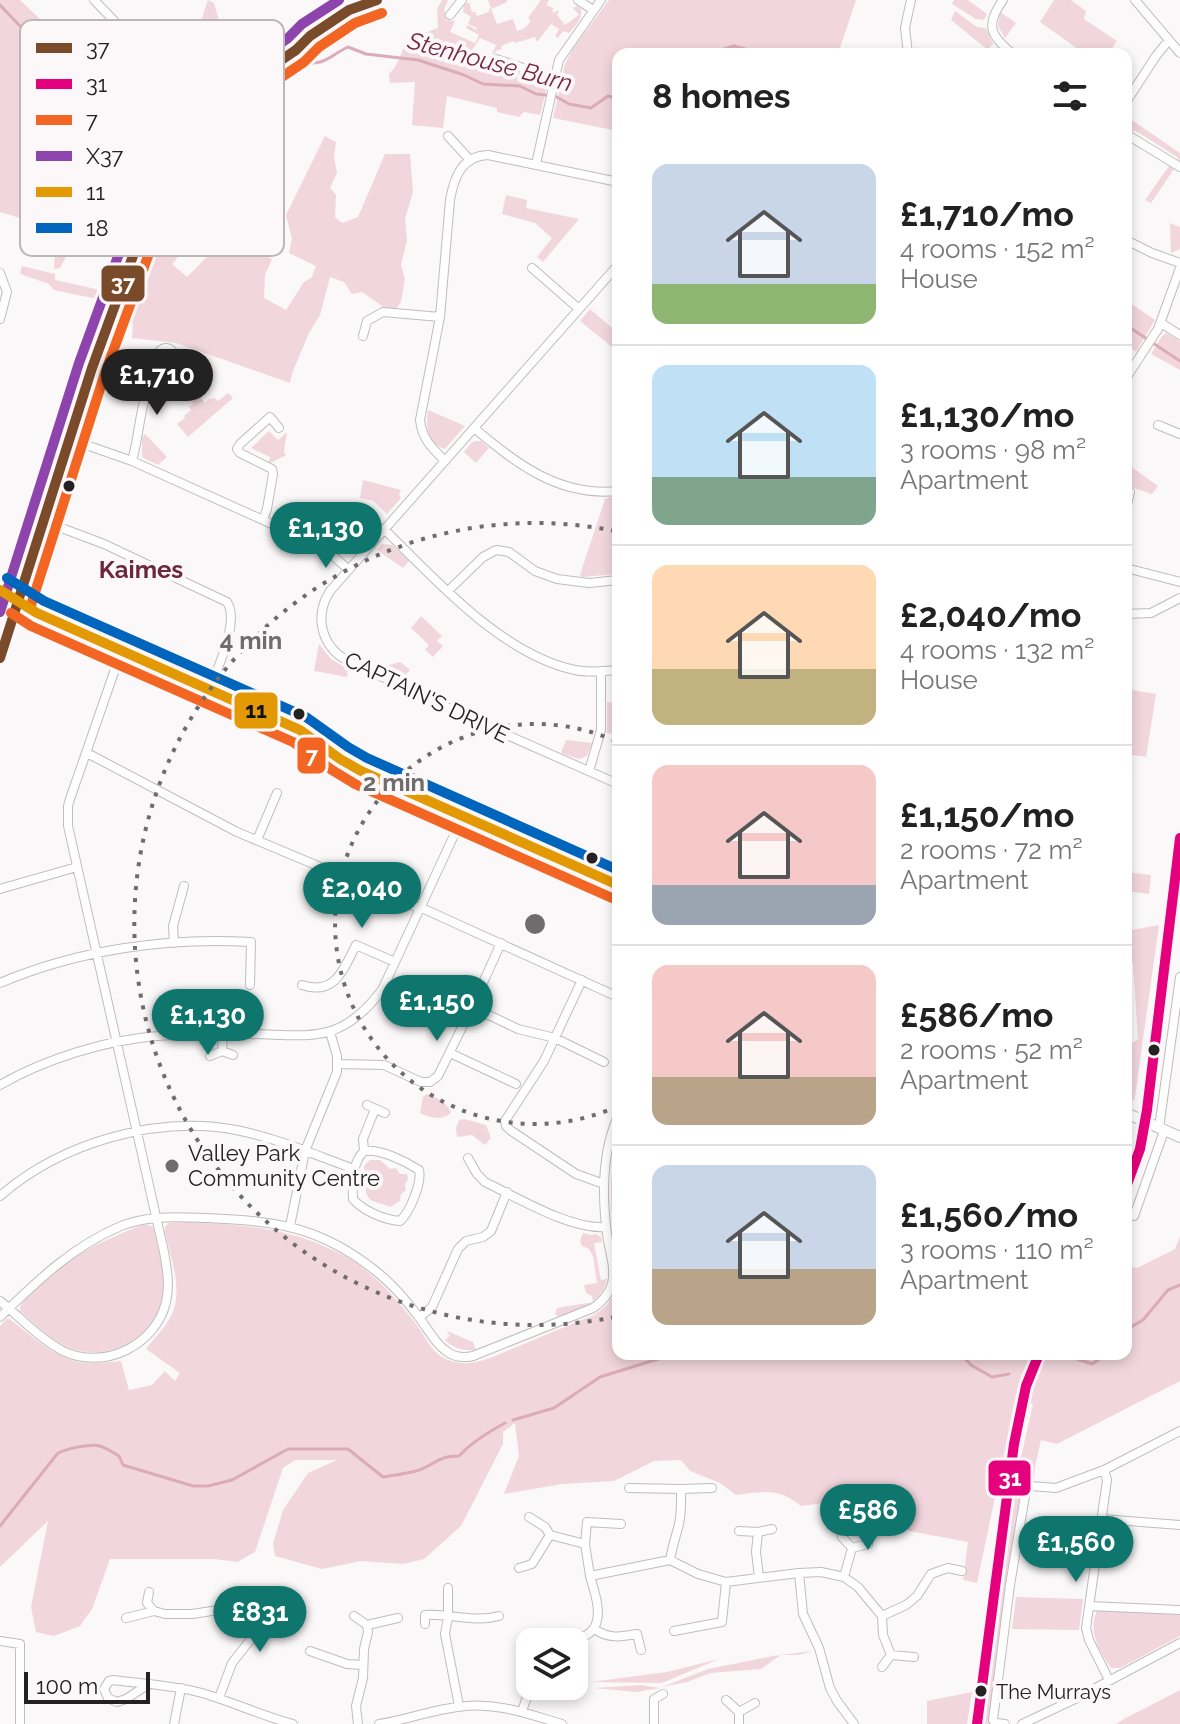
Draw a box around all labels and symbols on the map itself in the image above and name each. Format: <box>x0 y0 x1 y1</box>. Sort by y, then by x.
legend <box>20 20 284 256</box>
water label: Stenhouse Burn <box>404 25 576 97</box>
text: 37 <box>86 35 110 61</box>
text: 31 <box>86 71 107 97</box>
text: 7 <box>86 107 98 133</box>
text: X37 <box>86 143 124 169</box>
text: 11 <box>86 179 105 205</box>
text: 18 <box>86 215 108 241</box>
line badge: 37 <box>100 264 146 303</box>
text: 37 <box>111 270 136 296</box>
pin: £1,710 <box>92 349 222 417</box>
unlabelled marker <box>61 478 77 494</box>
pin: £1,130 <box>261 502 391 570</box>
district label: Kaimes <box>99 555 183 584</box>
text: 4 min <box>220 626 282 655</box>
street label: CAPTAIN'S DRIVE <box>340 646 514 748</box>
line badge: 11 <box>233 691 279 730</box>
text: 11 <box>245 697 267 723</box>
unlabelled marker <box>291 706 307 722</box>
line badge: 7 <box>296 736 327 775</box>
text: 7 <box>306 742 319 768</box>
text: 2 min <box>363 768 425 797</box>
unlabelled marker <box>584 850 600 866</box>
pin: £2,040 <box>297 862 427 930</box>
centre of rings <box>521 910 549 938</box>
pin: £1,150 <box>372 975 502 1043</box>
pin: £1,130 <box>143 989 273 1057</box>
unlabelled marker <box>1146 1042 1162 1058</box>
place label: Valley Park Community Centre <box>188 1140 380 1191</box>
marker: Valley Park Community Centre <box>163 1157 181 1175</box>
line badge: 31 <box>987 1459 1032 1497</box>
text: 31 <box>998 1465 1022 1491</box>
pin: £586 <box>821 1484 915 1552</box>
pin: £1,560 <box>1011 1516 1141 1584</box>
pin: £831 <box>213 1586 307 1654</box>
scale bar <box>24 1668 150 1704</box>
place label: The Murrays <box>996 1680 1111 1704</box>
marker: The Murrays <box>973 1683 989 1699</box>

